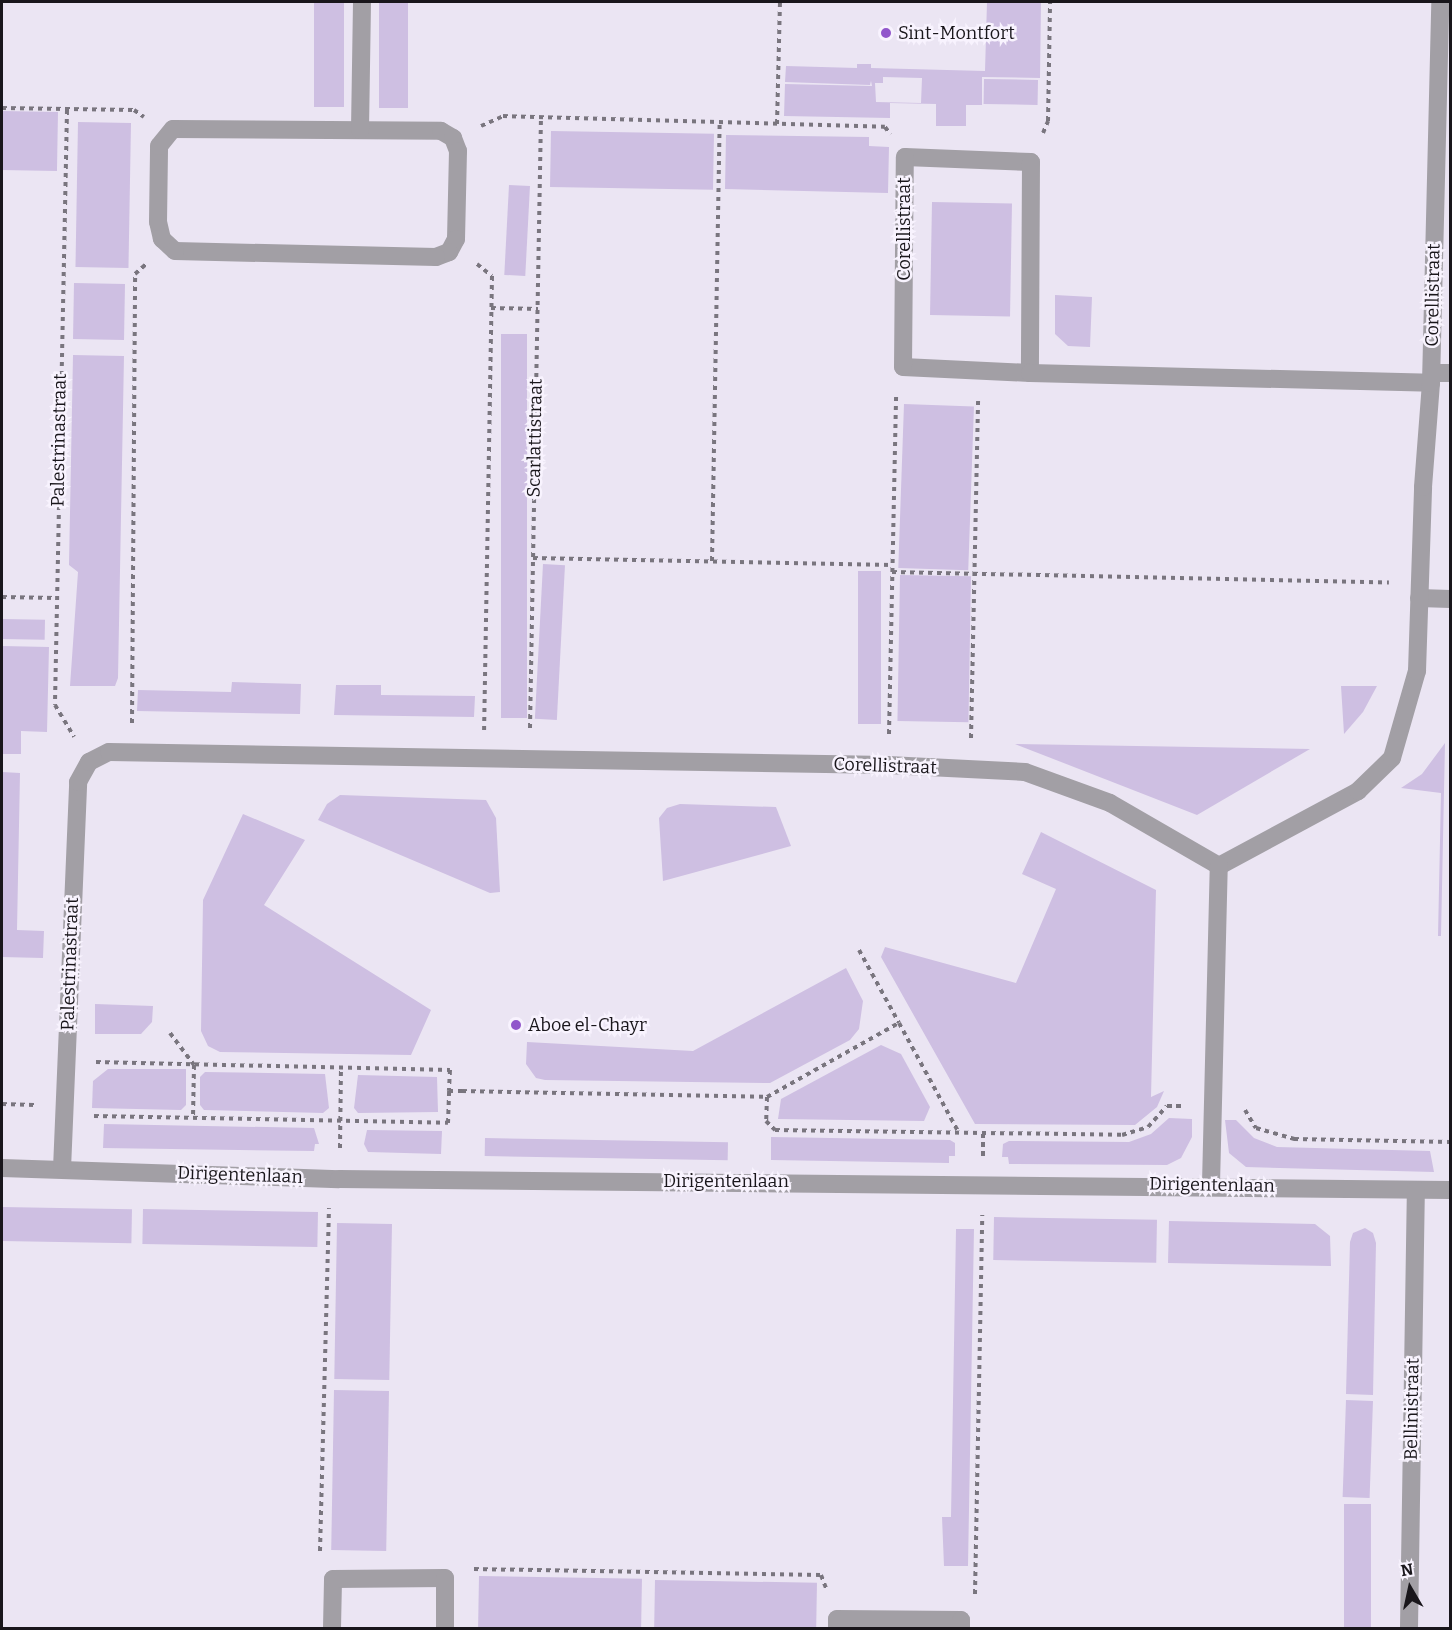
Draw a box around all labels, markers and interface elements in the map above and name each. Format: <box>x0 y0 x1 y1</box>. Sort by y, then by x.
place label: Sint-Montfort <box>898 22 1015 44</box>
marker: Sint-Montfort <box>879 26 893 40</box>
street label: Corellistraat <box>893 177 915 281</box>
street label: Corellistraat <box>1421 243 1445 347</box>
street label: Palestrinastraat <box>47 373 71 507</box>
street label: Scarlattistraat <box>523 378 547 498</box>
street label: Corellistraat <box>833 753 937 779</box>
street label: Palestrinastraat <box>57 897 83 1031</box>
place label: Aboe el-Chayr <box>528 1014 647 1036</box>
marker: Aboe el-Chayr <box>509 1018 523 1032</box>
street label: Dirigentenlaan <box>177 1162 303 1188</box>
street label: Dirigentenlaan <box>663 1170 789 1192</box>
street label: Dirigentenlaan <box>1149 1173 1275 1197</box>
street label: Bellinistraat <box>1400 1358 1424 1460</box>
north arrow <box>1380 1558 1440 1618</box>
text: N <box>1400 1559 1415 1580</box>

